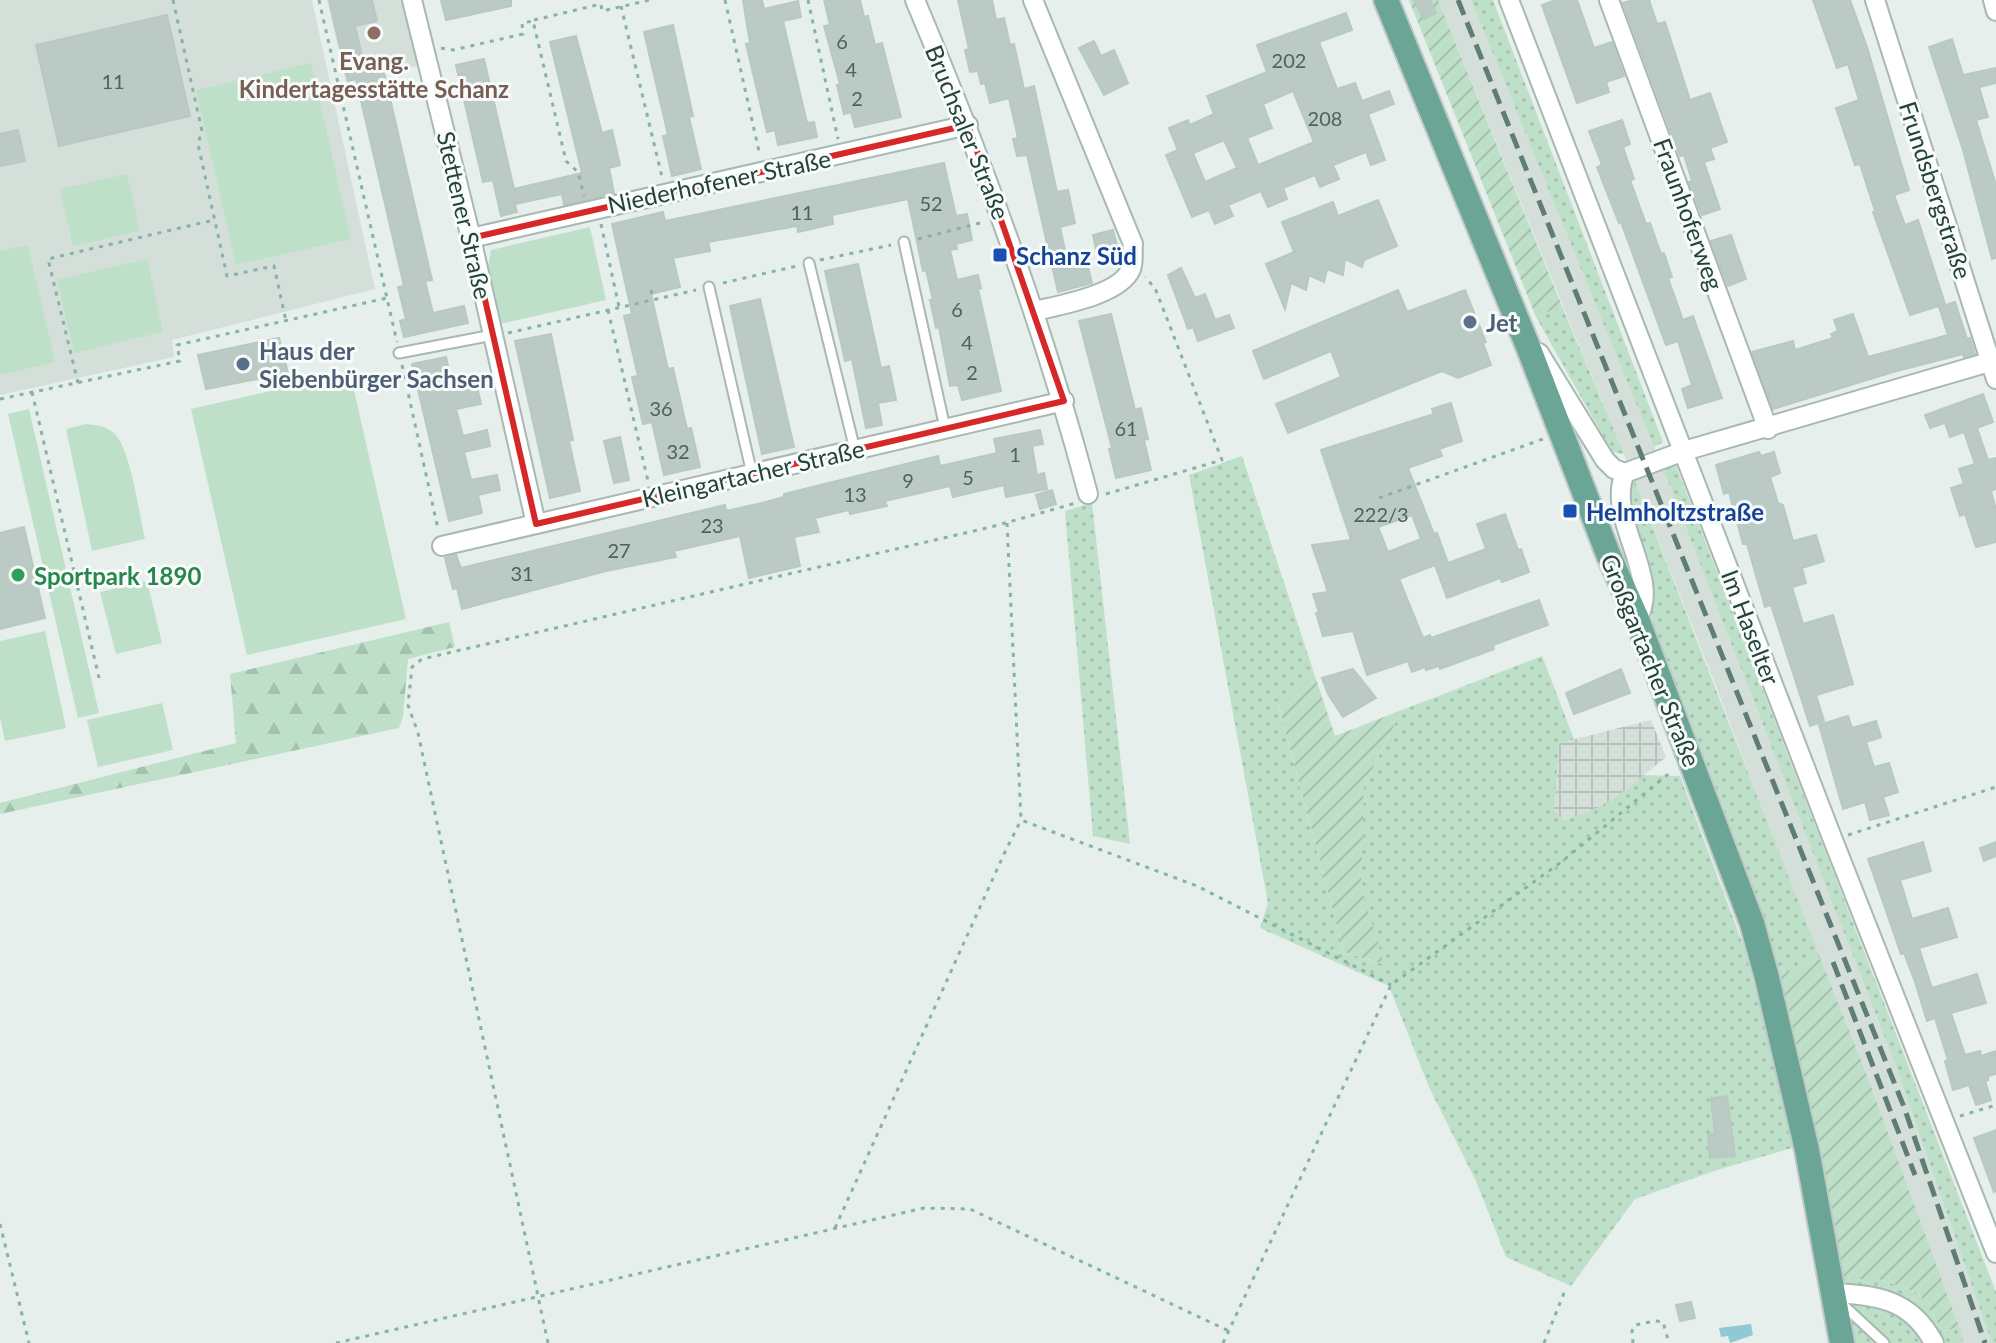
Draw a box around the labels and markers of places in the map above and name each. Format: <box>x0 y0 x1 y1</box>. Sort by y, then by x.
marker: Evang. Kindertagesstätte Schanz <box>365 24 383 42</box>
place label: Evang. Kindertagesstätte Schanz <box>239 46 509 103</box>
place label: Schanz Süd <box>1016 241 1137 270</box>
marker: Schanz Süd <box>991 246 1009 264</box>
place label: Jet <box>1486 308 1518 337</box>
marker: Jet <box>1461 313 1479 331</box>
place label: Haus der Siebenbürger Sachsen <box>259 336 494 393</box>
marker: Haus der Siebenbürger Sachsen <box>234 355 252 373</box>
place label: Helmholtzstraße <box>1586 497 1764 526</box>
marker: Helmholtzstraße <box>1561 502 1579 520</box>
place label: Sportpark 1890 <box>34 561 201 590</box>
marker: Sportpark 1890 <box>9 566 27 584</box>

